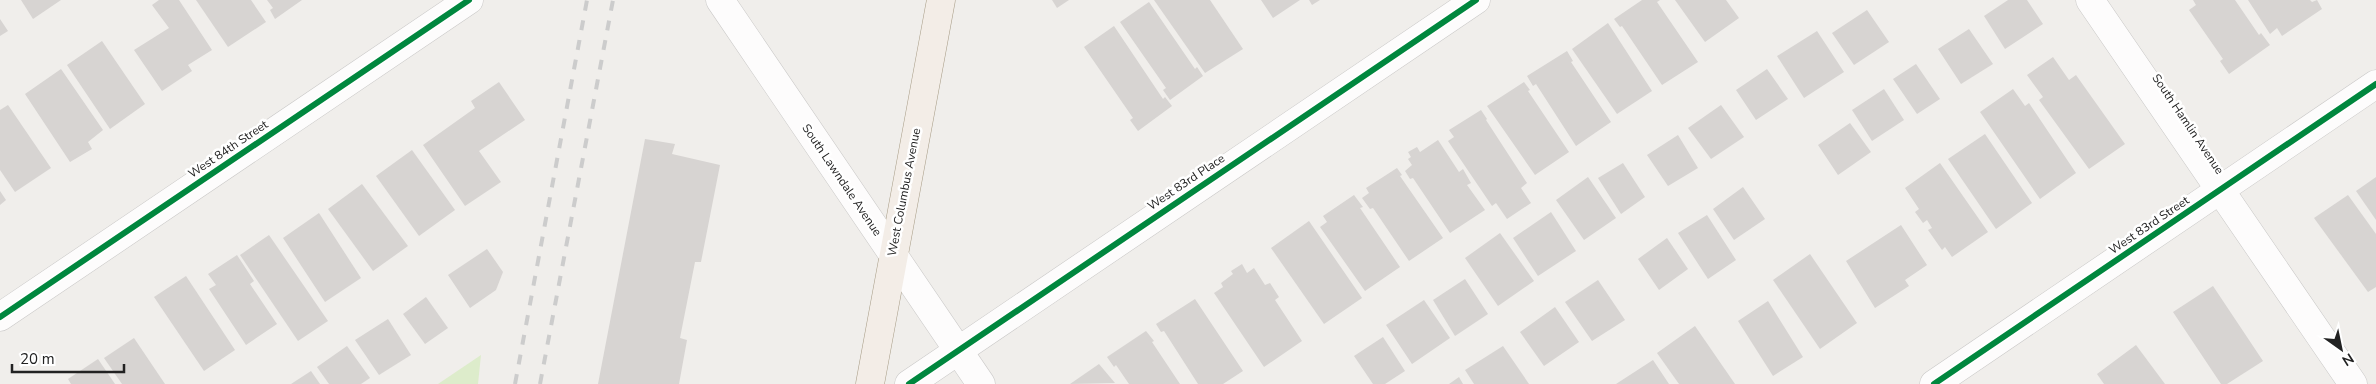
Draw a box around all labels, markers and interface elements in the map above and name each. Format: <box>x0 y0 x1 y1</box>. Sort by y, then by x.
street label: South Hamlin Avenue <box>2148 71 2228 177</box>
street label: West 84th Street <box>185 116 272 182</box>
street label: South Lawndale Avenue <box>799 121 885 239</box>
street label: West Columbus Avenue <box>884 127 924 257</box>
street label: West 83rd Place <box>1144 150 1228 214</box>
street label: West 83rd Street <box>2106 192 2193 258</box>
north arrow <box>2316 324 2366 374</box>
scale bar <box>12 342 125 374</box>
text: 20 m <box>20 349 55 369</box>
text: N <box>2338 349 2357 370</box>

